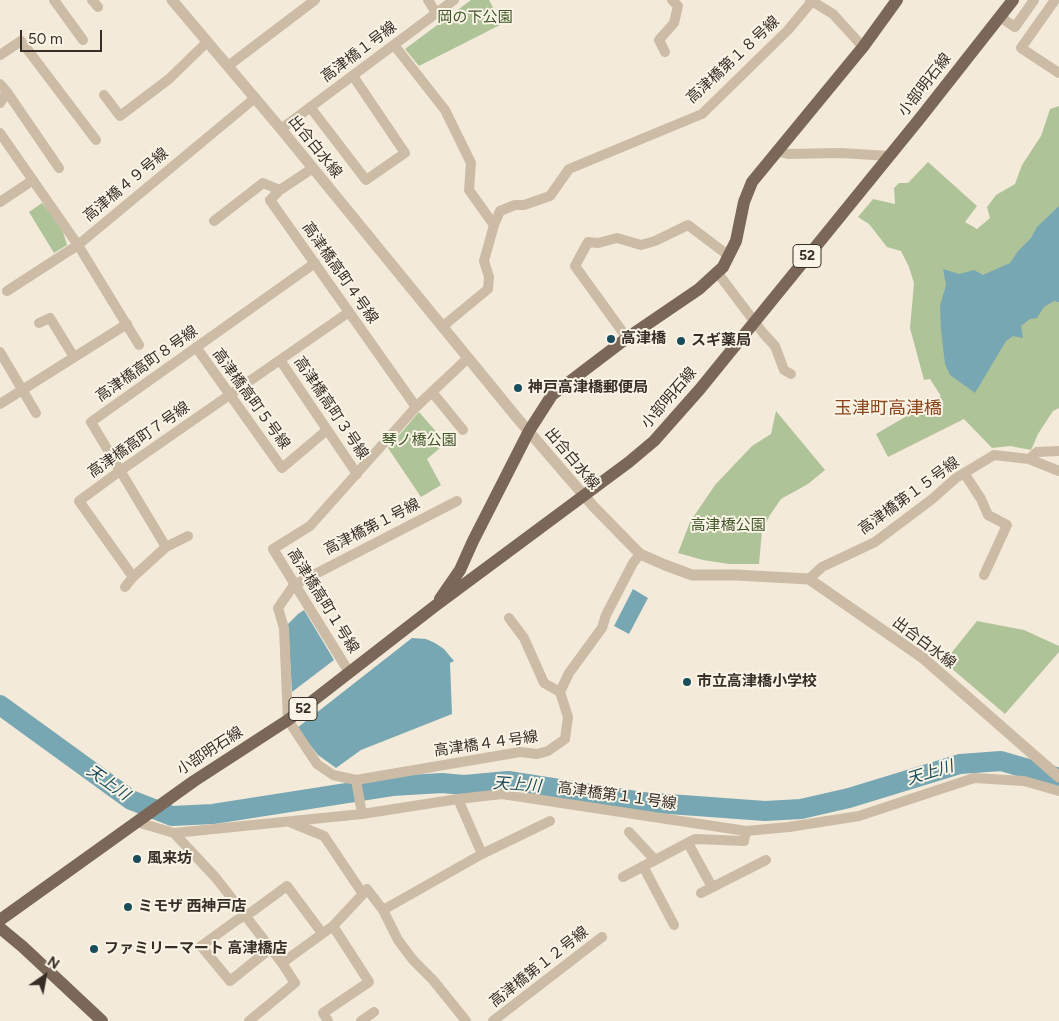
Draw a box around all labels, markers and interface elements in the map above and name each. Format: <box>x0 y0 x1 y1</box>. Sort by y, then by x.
park label: 岡の下公園 <box>438 9 512 27</box>
street label: 高津橋第１８号線 <box>683 12 783 108</box>
street label: 高津橋１号線 <box>318 18 400 86</box>
scale bar <box>22 20 105 52</box>
text: 50 m <box>28 30 63 48</box>
street label: 小部明石線 <box>895 50 955 120</box>
street label: 出合白水線 <box>284 112 346 182</box>
street label: 高津橋４９号線 <box>80 144 172 226</box>
street label: 高津橋高町４号線 <box>298 219 382 327</box>
road number: 52 <box>793 245 821 268</box>
street label: 高津橋高町８号線 <box>93 322 201 406</box>
place label: 高津橋 <box>621 330 666 348</box>
place label: スギ薬局 <box>691 332 751 350</box>
marker: 高津橋 <box>605 333 617 345</box>
marker: スギ薬局 <box>675 335 687 347</box>
street label: 高津橋高町５号線 <box>208 345 294 453</box>
street label: 高津橋高町３号線 <box>290 353 372 463</box>
street label: 小部明石線 <box>638 364 700 432</box>
place label: 神戸高津橋郵便局 <box>528 379 648 397</box>
marker: 神戸高津橋郵便局 <box>512 382 524 394</box>
street label: 高津橋高町７号線 <box>85 398 193 482</box>
district label: 玉津町高津橋 <box>834 398 942 420</box>
street label: 出合白水線 <box>541 424 603 494</box>
park label: 琴ノ橋公園 <box>382 432 456 450</box>
street label: 高津橋第１５号線 <box>855 453 963 539</box>
street label: 高津橋第１号線 <box>321 495 423 559</box>
park label: 高津橋公園 <box>691 517 765 535</box>
street label: 高津橋高町１号線 <box>284 545 362 657</box>
street label: 出合白水線 <box>889 613 959 673</box>
place label: 市立高津橋小学校 <box>697 673 817 691</box>
marker: 市立高津橋小学校 <box>681 676 693 688</box>
road number: 52 <box>289 698 317 721</box>
street label: 小部明石線 <box>174 723 246 779</box>
street label: 高津橋４４号線 <box>433 728 539 760</box>
water label: 天上川 <box>904 757 956 789</box>
water label: 天上川 <box>83 761 133 805</box>
water label: 天上川 <box>492 774 542 796</box>
street label: 高津橋第１１号線 <box>556 779 678 813</box>
place label: 風来坊 <box>147 850 192 868</box>
marker: 風来坊 <box>131 853 143 865</box>
place label: ミモザ 西神戸店 <box>138 898 247 916</box>
marker: ミモザ 西神戸店 <box>122 901 134 913</box>
street label: 高津橋第１２号線 <box>486 923 592 1011</box>
place label: ファミリーマート 高津橋店 <box>104 940 288 958</box>
marker: ファミリーマート 高津橋店 <box>88 943 100 955</box>
north arrow <box>20 951 70 1001</box>
text: N <box>44 953 63 973</box>

